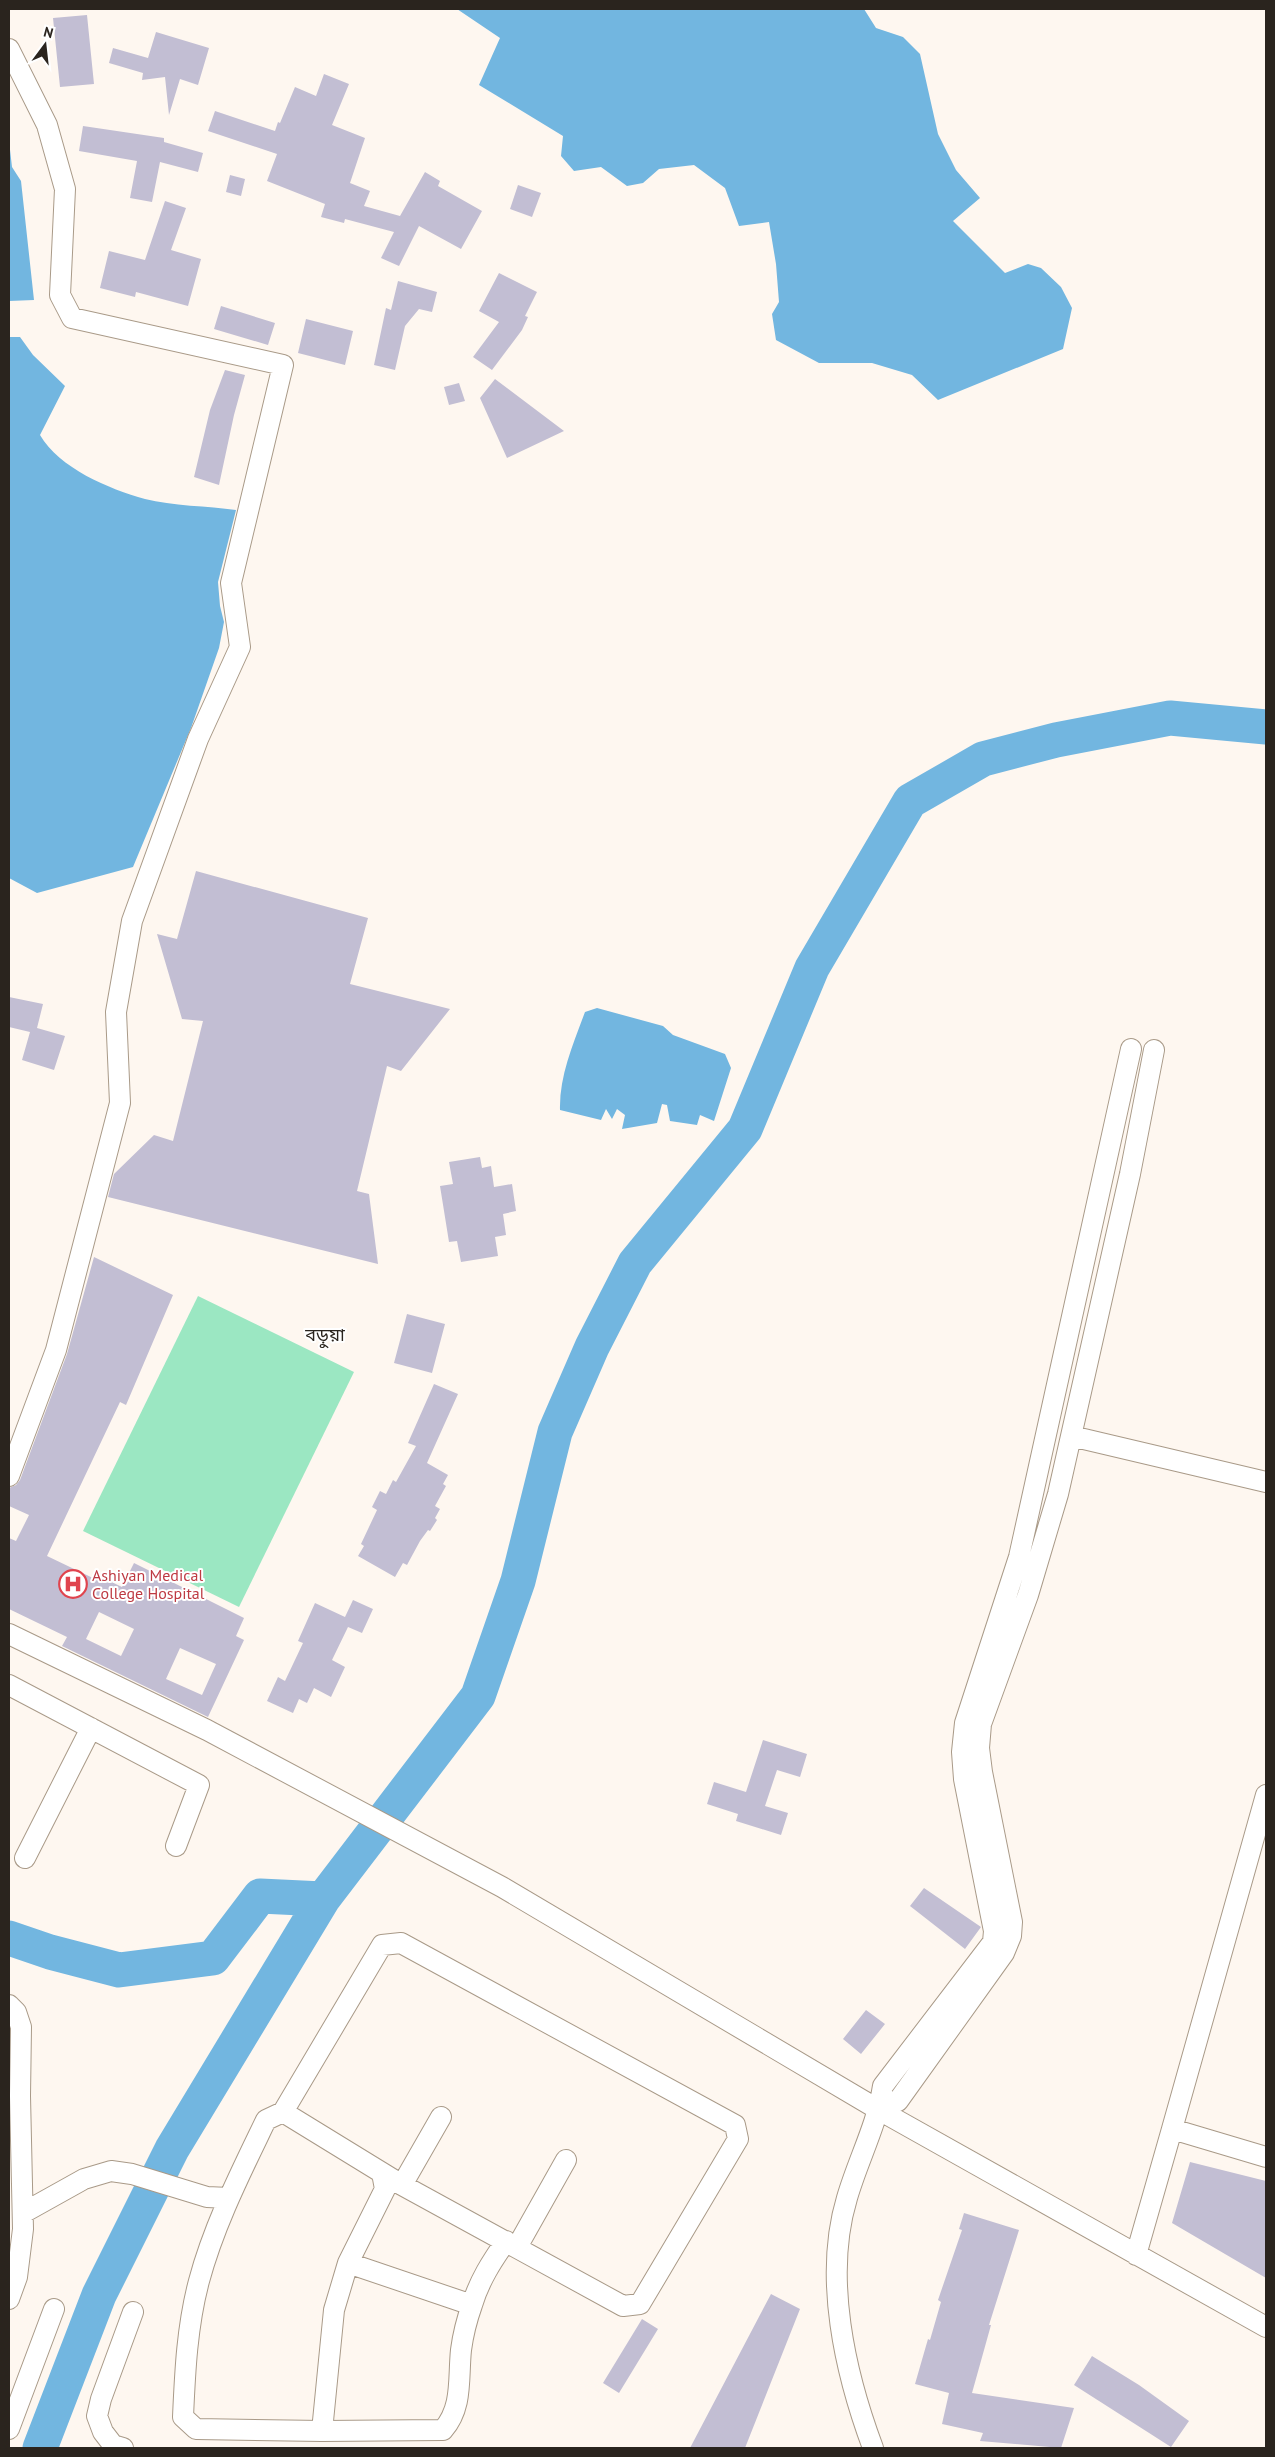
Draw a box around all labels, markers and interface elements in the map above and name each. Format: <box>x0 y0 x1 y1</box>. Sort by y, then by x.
north arrow <box>20 20 70 70</box>
text: N <box>42 23 55 42</box>
district label: বড়ুয়া <box>304 1323 345 1349</box>
place label: Ashiyan Medical College Hospital <box>92 1565 205 1603</box>
hospital icon: Ashiyan Medical College Hospital <box>58 1569 88 1599</box>

